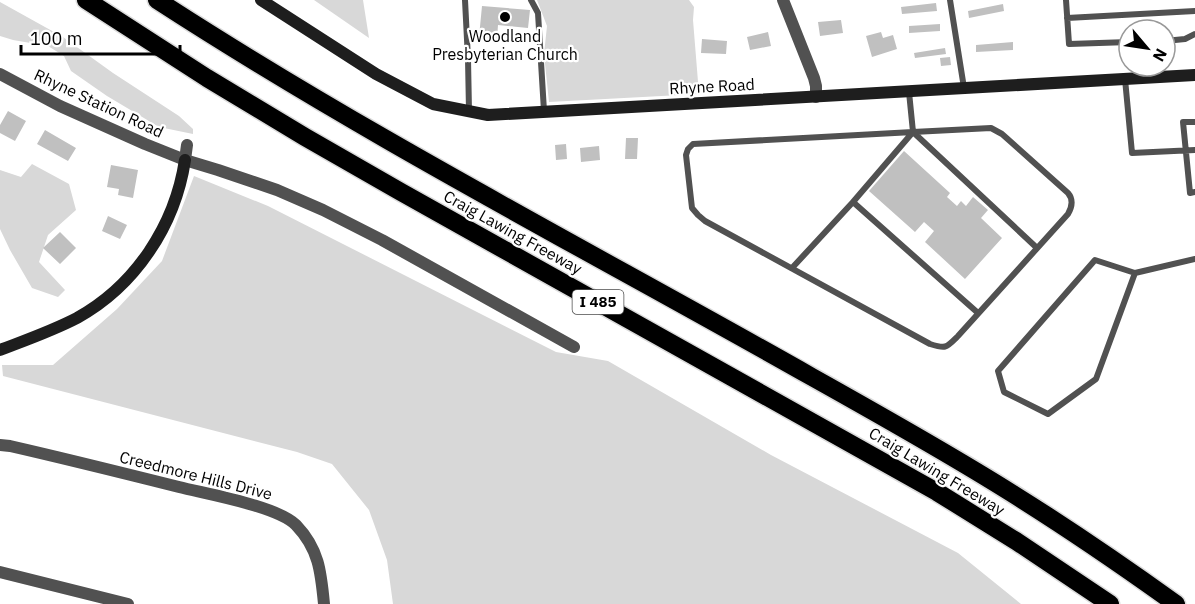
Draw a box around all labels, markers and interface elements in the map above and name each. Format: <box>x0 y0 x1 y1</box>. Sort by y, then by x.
marker: Woodland Presbyterian Church <box>498 10 512 24</box>
scale bar <box>21 18 180 56</box>
north arrow <box>1117 18 1177 78</box>
place label: Woodland Presbyterian Church <box>432 26 578 64</box>
text: 100 m <box>30 27 82 50</box>
text: N <box>1149 45 1172 65</box>
street label: Rhyne Station Road <box>31 64 167 142</box>
street label: Rhyne Road <box>669 74 755 98</box>
street label: Craig Lawing Freeway <box>440 186 586 278</box>
road number: I 485 <box>572 290 624 314</box>
street label: Craig Lawing Freeway <box>865 422 1009 520</box>
street label: Creedmore Hills Drive <box>118 446 275 504</box>

